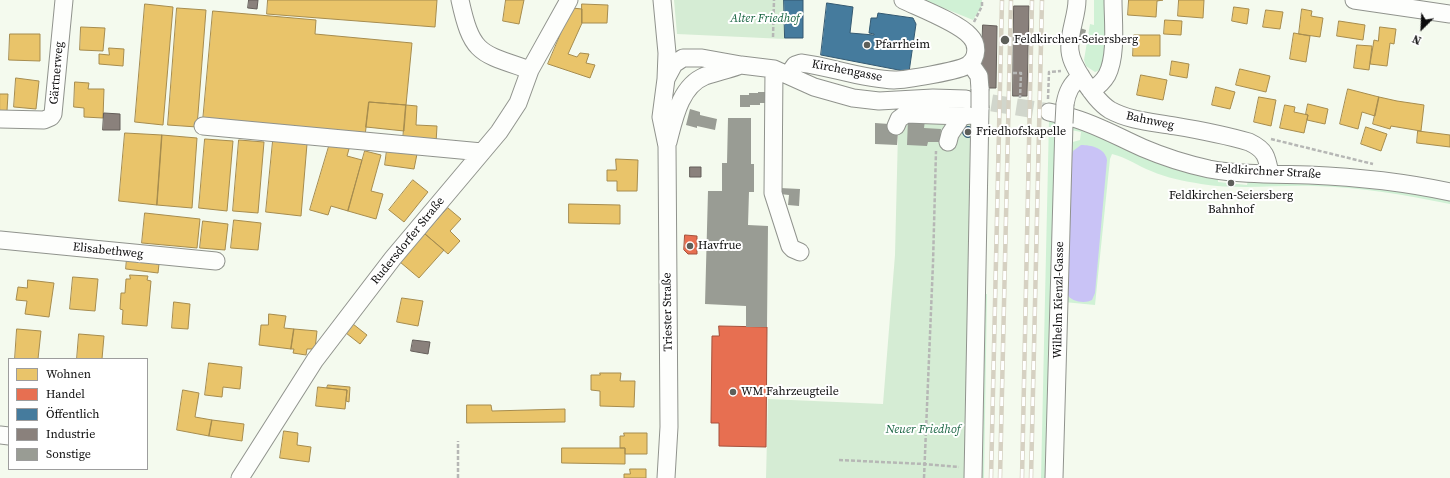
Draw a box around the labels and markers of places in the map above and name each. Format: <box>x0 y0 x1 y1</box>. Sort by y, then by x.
place label: Feldkirchen-Seiersberg <box>1014 33 1138 47</box>
marker: Feldkirchen-Seiersberg <box>999 34 1011 46</box>
place label: Pfarrheim <box>875 38 930 52</box>
marker: Pfarrheim <box>862 40 872 50</box>
place label: Friedhofskapelle <box>976 125 1066 139</box>
marker: Friedhofskapelle <box>963 127 973 137</box>
marker: Feldkirchen-Seiersberg Bahnhof <box>1226 178 1236 188</box>
place label: Feldkirchen-Seiersberg Bahnhof <box>1169 189 1293 217</box>
place label: Havfrue <box>698 239 741 253</box>
marker: Havfrue <box>685 241 695 251</box>
place label: WM Fahrzeugteile <box>741 385 839 399</box>
marker: WM Fahrzeugteile <box>728 387 738 397</box>

